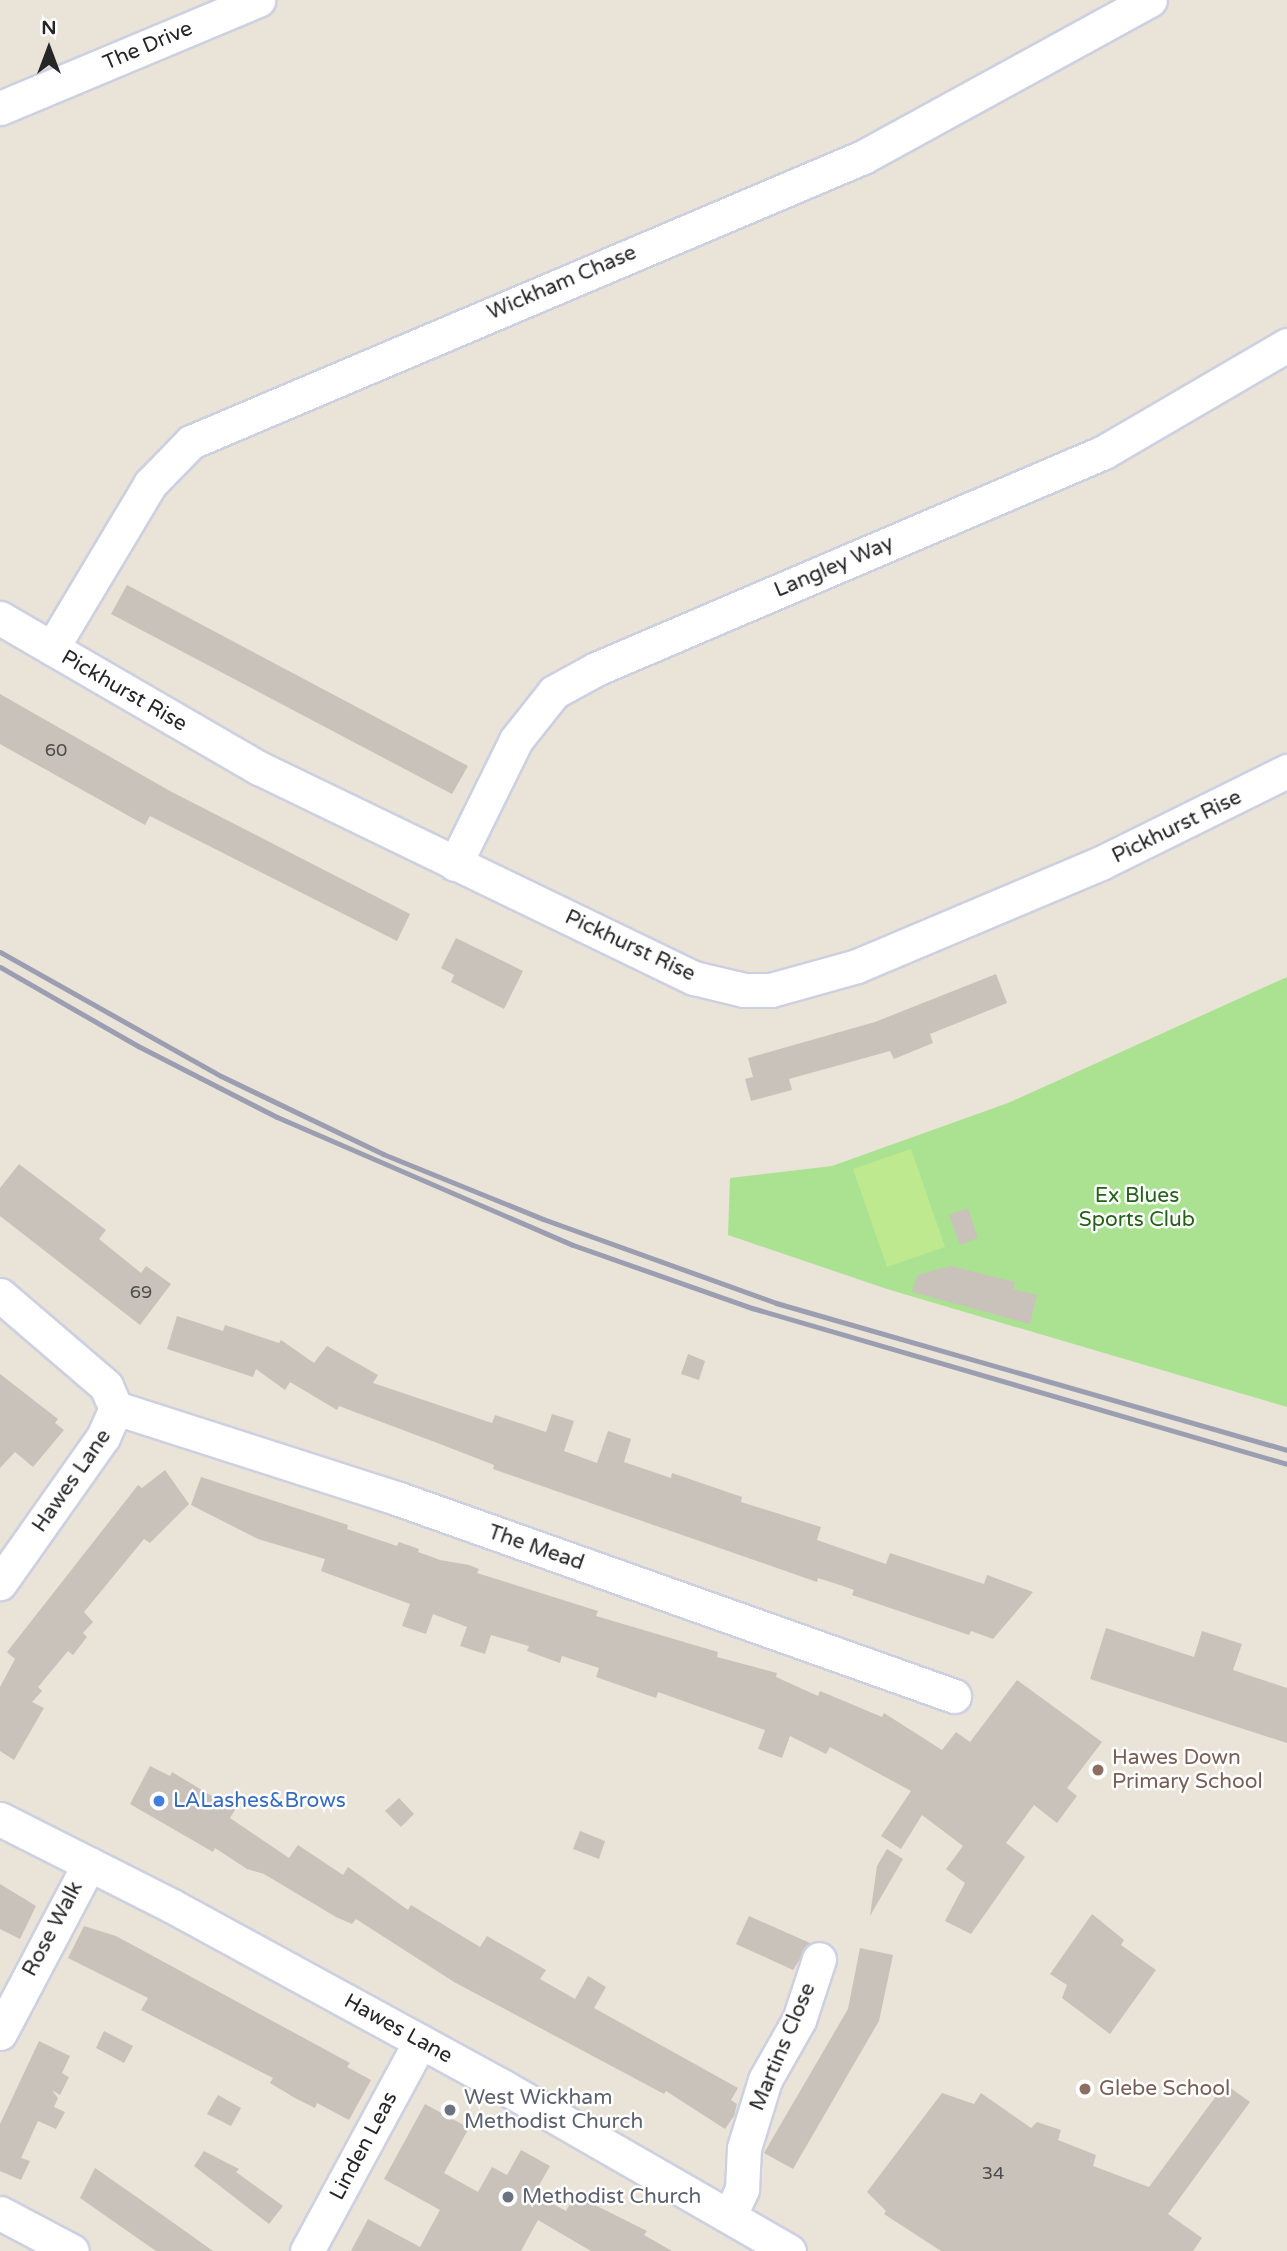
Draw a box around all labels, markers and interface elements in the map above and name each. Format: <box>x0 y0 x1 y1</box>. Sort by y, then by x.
north arrow <box>14 14 84 84</box>
street label: The Drive <box>100 16 196 76</box>
text: N <box>41 17 57 39</box>
street label: Wickham Chase <box>484 240 640 326</box>
street label: Langley Way <box>771 531 897 603</box>
street label: Pickhurst Rise <box>57 645 191 737</box>
house number: 60 <box>45 739 67 761</box>
street label: Pickhurst Rise <box>1108 785 1246 869</box>
street label: Pickhurst Rise <box>561 905 699 987</box>
park label: Ex Blues Sports Club <box>1079 1183 1195 1233</box>
house number: 69 <box>130 1281 152 1303</box>
street label: Hawes Lane <box>27 1425 117 1537</box>
street label: The Mead <box>485 1520 587 1576</box>
place label: Hawes Down Primary School <box>1112 1745 1263 1795</box>
marker: Hawes Down Primary School <box>1090 1762 1106 1778</box>
place label: LALashes&Brows <box>173 1788 346 1814</box>
marker: LALashes&Brows <box>151 1793 167 1809</box>
street label: Rose Walk <box>17 1877 89 1981</box>
street label: Martins Close <box>745 1979 821 2115</box>
street label: Hawes Lane <box>339 1989 457 2069</box>
place label: Glebe School <box>1099 2076 1230 2102</box>
marker: Glebe School <box>1077 2081 1093 2097</box>
place label: West Wickham Methodist Church <box>464 2085 643 2135</box>
street label: Linden Leas <box>325 2087 403 2205</box>
marker: West Wickham Methodist Church <box>442 2102 458 2118</box>
house number: 34 <box>982 2162 1004 2184</box>
place label: Methodist Church <box>522 2184 701 2210</box>
marker: Methodist Church <box>500 2189 516 2205</box>

